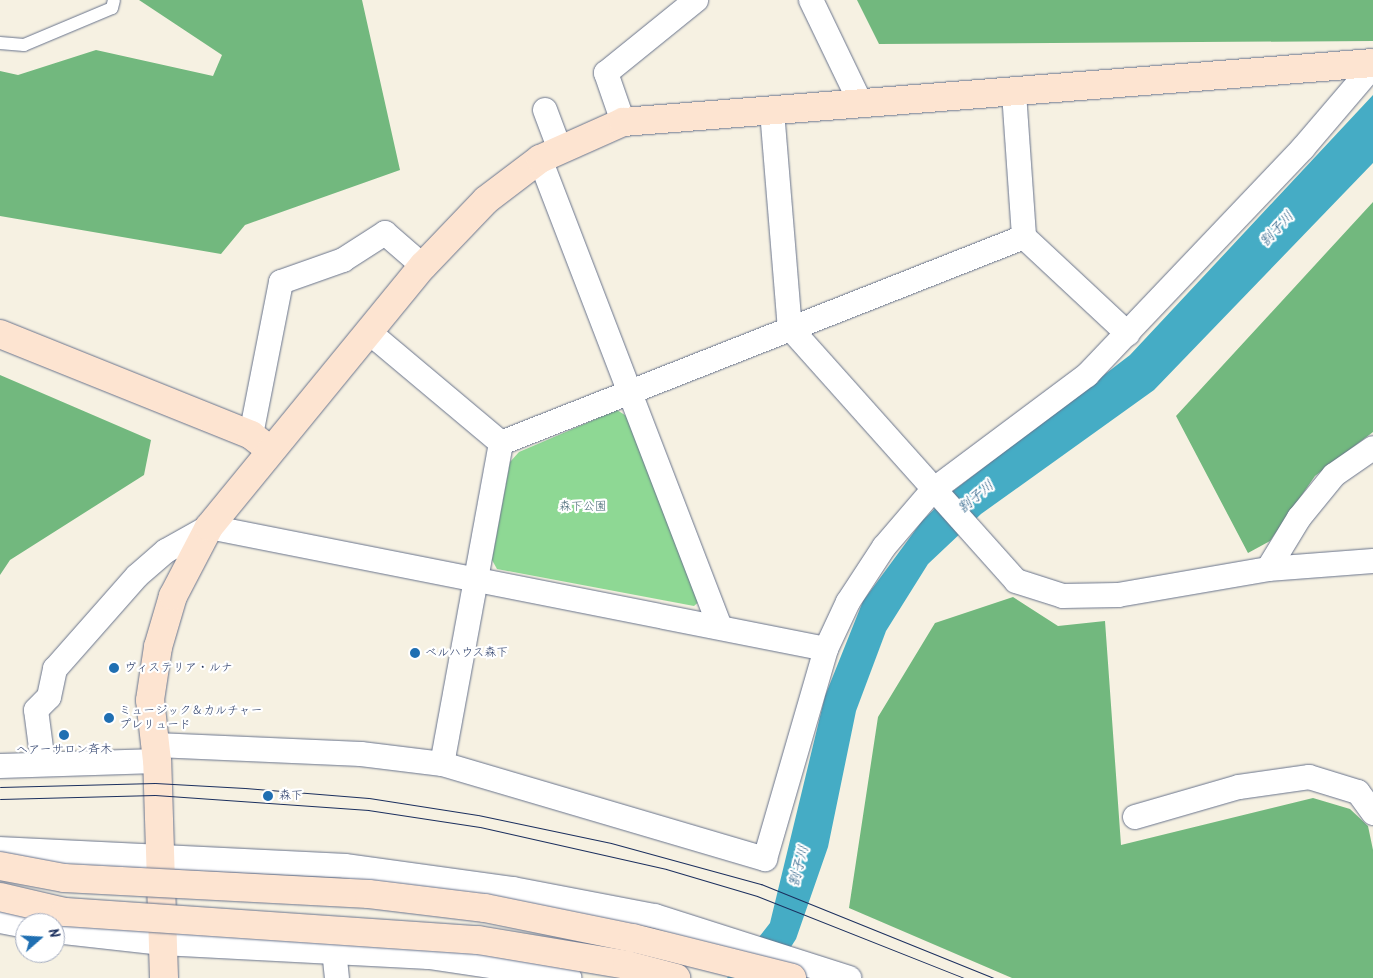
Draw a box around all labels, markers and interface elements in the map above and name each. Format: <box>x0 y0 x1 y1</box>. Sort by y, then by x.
water label: 割子川 <box>1257 208 1297 250</box>
water label: 割子川 <box>955 477 997 517</box>
park label: 森下公園 <box>559 500 607 514</box>
place label: ベルハウス森下 <box>425 646 509 660</box>
marker: ベルハウス森下 <box>409 647 421 659</box>
place label: ヴィステリア・ルナ <box>124 661 232 675</box>
marker: ヴィステリア・ルナ <box>108 662 120 674</box>
place label: ミュージック＆カルチャー プレリュード <box>119 704 263 732</box>
marker: ミュージック＆カルチャー プレリュード <box>103 712 115 724</box>
marker: ヘアーサロン斉木 <box>58 729 70 741</box>
place label: ヘアーサロン斉木 <box>16 743 112 757</box>
marker: 森下 <box>261 789 275 803</box>
place label: 森下 <box>279 789 303 803</box>
water label: 割子川 <box>785 844 813 888</box>
north arrow <box>15 913 65 963</box>
text: N <box>41 926 65 941</box>

